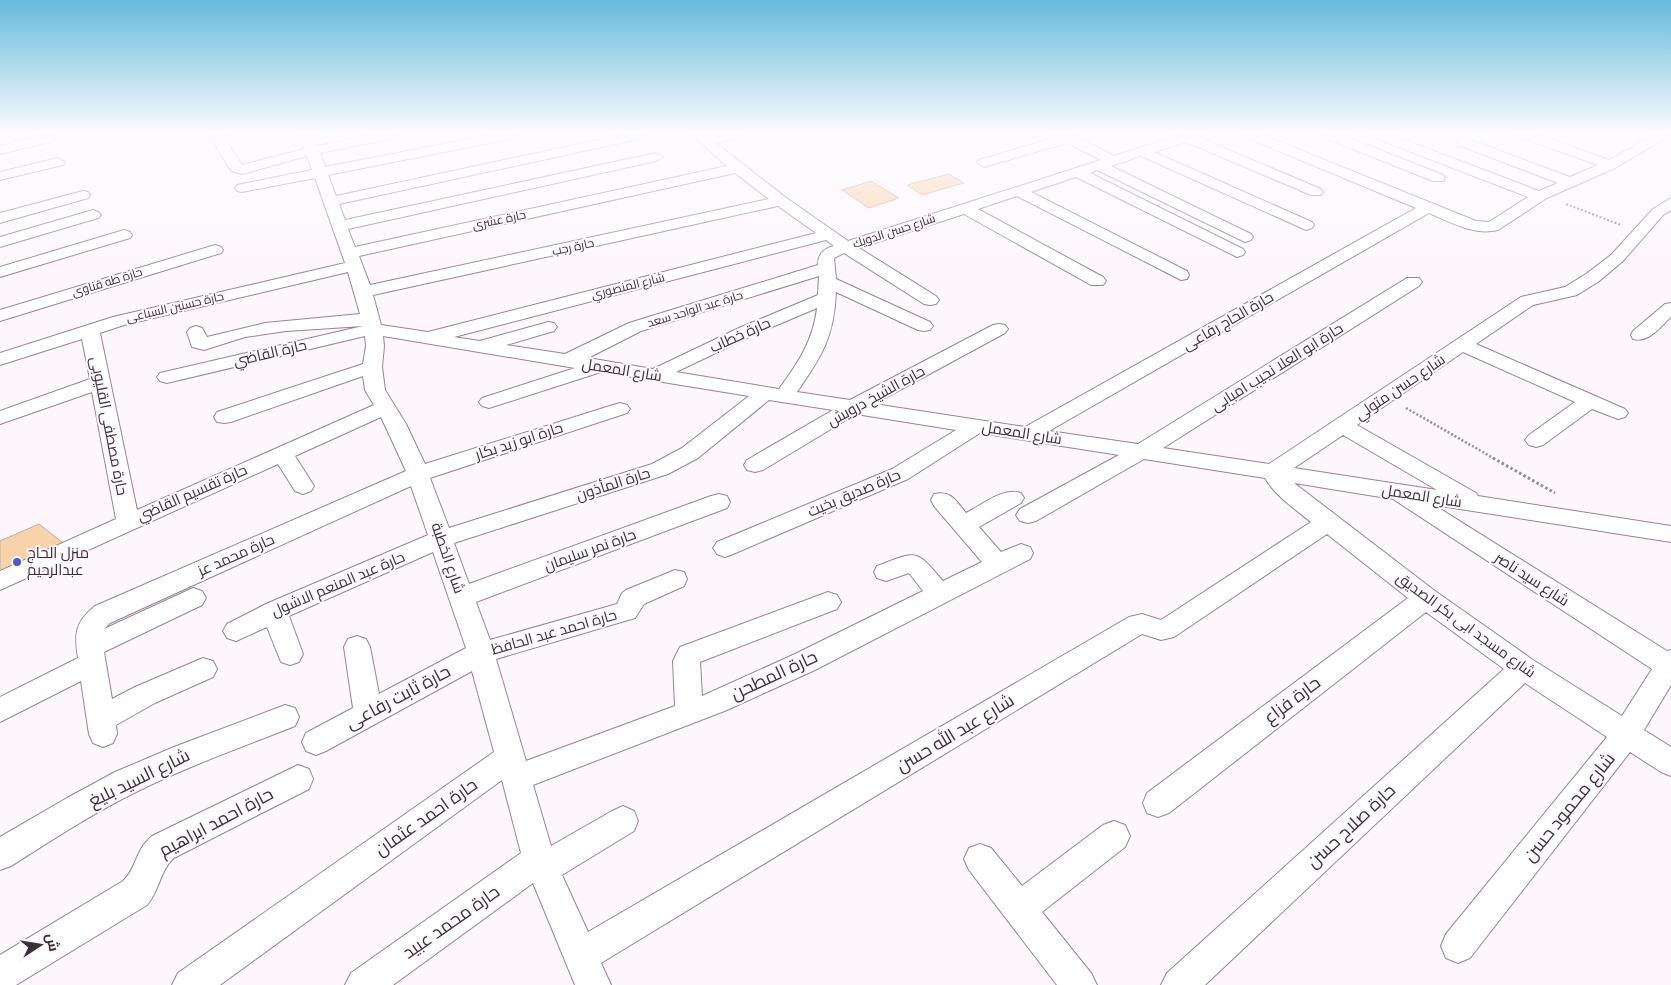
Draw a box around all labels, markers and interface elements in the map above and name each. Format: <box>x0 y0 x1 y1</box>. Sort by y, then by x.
street label: حارة عشرى <box>470 205 528 234</box>
street label: شارع حسن الدويك <box>850 208 938 253</box>
street label: حارة رجب <box>550 233 596 260</box>
street label: حارة طه قناوى <box>69 262 145 301</box>
street label: شارع المنصوري <box>589 267 667 305</box>
street label: حارة عبد الواحد سعد <box>645 285 745 332</box>
street label: حارة الحاج رفاعى <box>1178 285 1278 356</box>
street label: حارة حسنين السباعى <box>124 286 226 327</box>
street label: حارة خطاب <box>706 311 774 358</box>
street label: حارة ابو العلا نجيب امبابى <box>1206 316 1348 417</box>
street label: حارة القاضي <box>231 333 309 373</box>
street label: شارع حسن متولي <box>1350 348 1450 426</box>
street label: شارع المعمل <box>580 352 664 387</box>
street label: حارة مصطفى القليوبى <box>85 354 134 497</box>
street label: حارة الشيخ درويش <box>823 359 929 432</box>
street label: حارة ابو زيد بكار <box>471 415 566 466</box>
street label: شارع المعمل <box>980 415 1064 450</box>
street label: حارة تقسيم القاضي <box>133 458 251 528</box>
street label: حارة المأذون <box>573 461 653 506</box>
street label: حارة صديق بخيت <box>804 463 904 523</box>
street label: شارع المعمل <box>1380 478 1464 513</box>
street label: شارع الخطبة <box>426 519 471 597</box>
street label: حارة نمر سليمان <box>540 522 639 577</box>
street label: حارة محمد عز <box>193 527 278 582</box>
place label: منزل الحاج عبدالرحيم <box>27 541 89 581</box>
street label: حارة عبد المنعم الاشول <box>267 545 408 622</box>
street label: شارع سيد ناصر <box>1489 545 1574 611</box>
marker: منزل الحاج عبدالرحيم <box>11 556 23 568</box>
street label: شارع مسجد ابى بكر الصديق <box>1392 566 1541 683</box>
street label: حارة احمد عبد الحافظ <box>488 603 619 660</box>
street label: حارة المطحن <box>726 643 822 707</box>
street label: حارة ثابت رفاعى <box>340 657 455 736</box>
street label: حارة فزاع <box>1257 669 1326 730</box>
street label: شارع عبد الله حسن <box>890 687 1019 779</box>
street label: شارع السيد بليغ <box>83 741 194 814</box>
street label: شارع محمود حسن <box>1516 746 1621 867</box>
street label: حارة احمد عثمان <box>369 771 483 862</box>
street label: حارة صلاح حسن <box>1300 777 1401 874</box>
street label: حارة احمد ابراهيم <box>154 780 278 863</box>
street label: حارة محمد عبيد <box>396 878 505 965</box>
north arrow <box>15 920 65 970</box>
text: ش <box>41 931 65 953</box>

